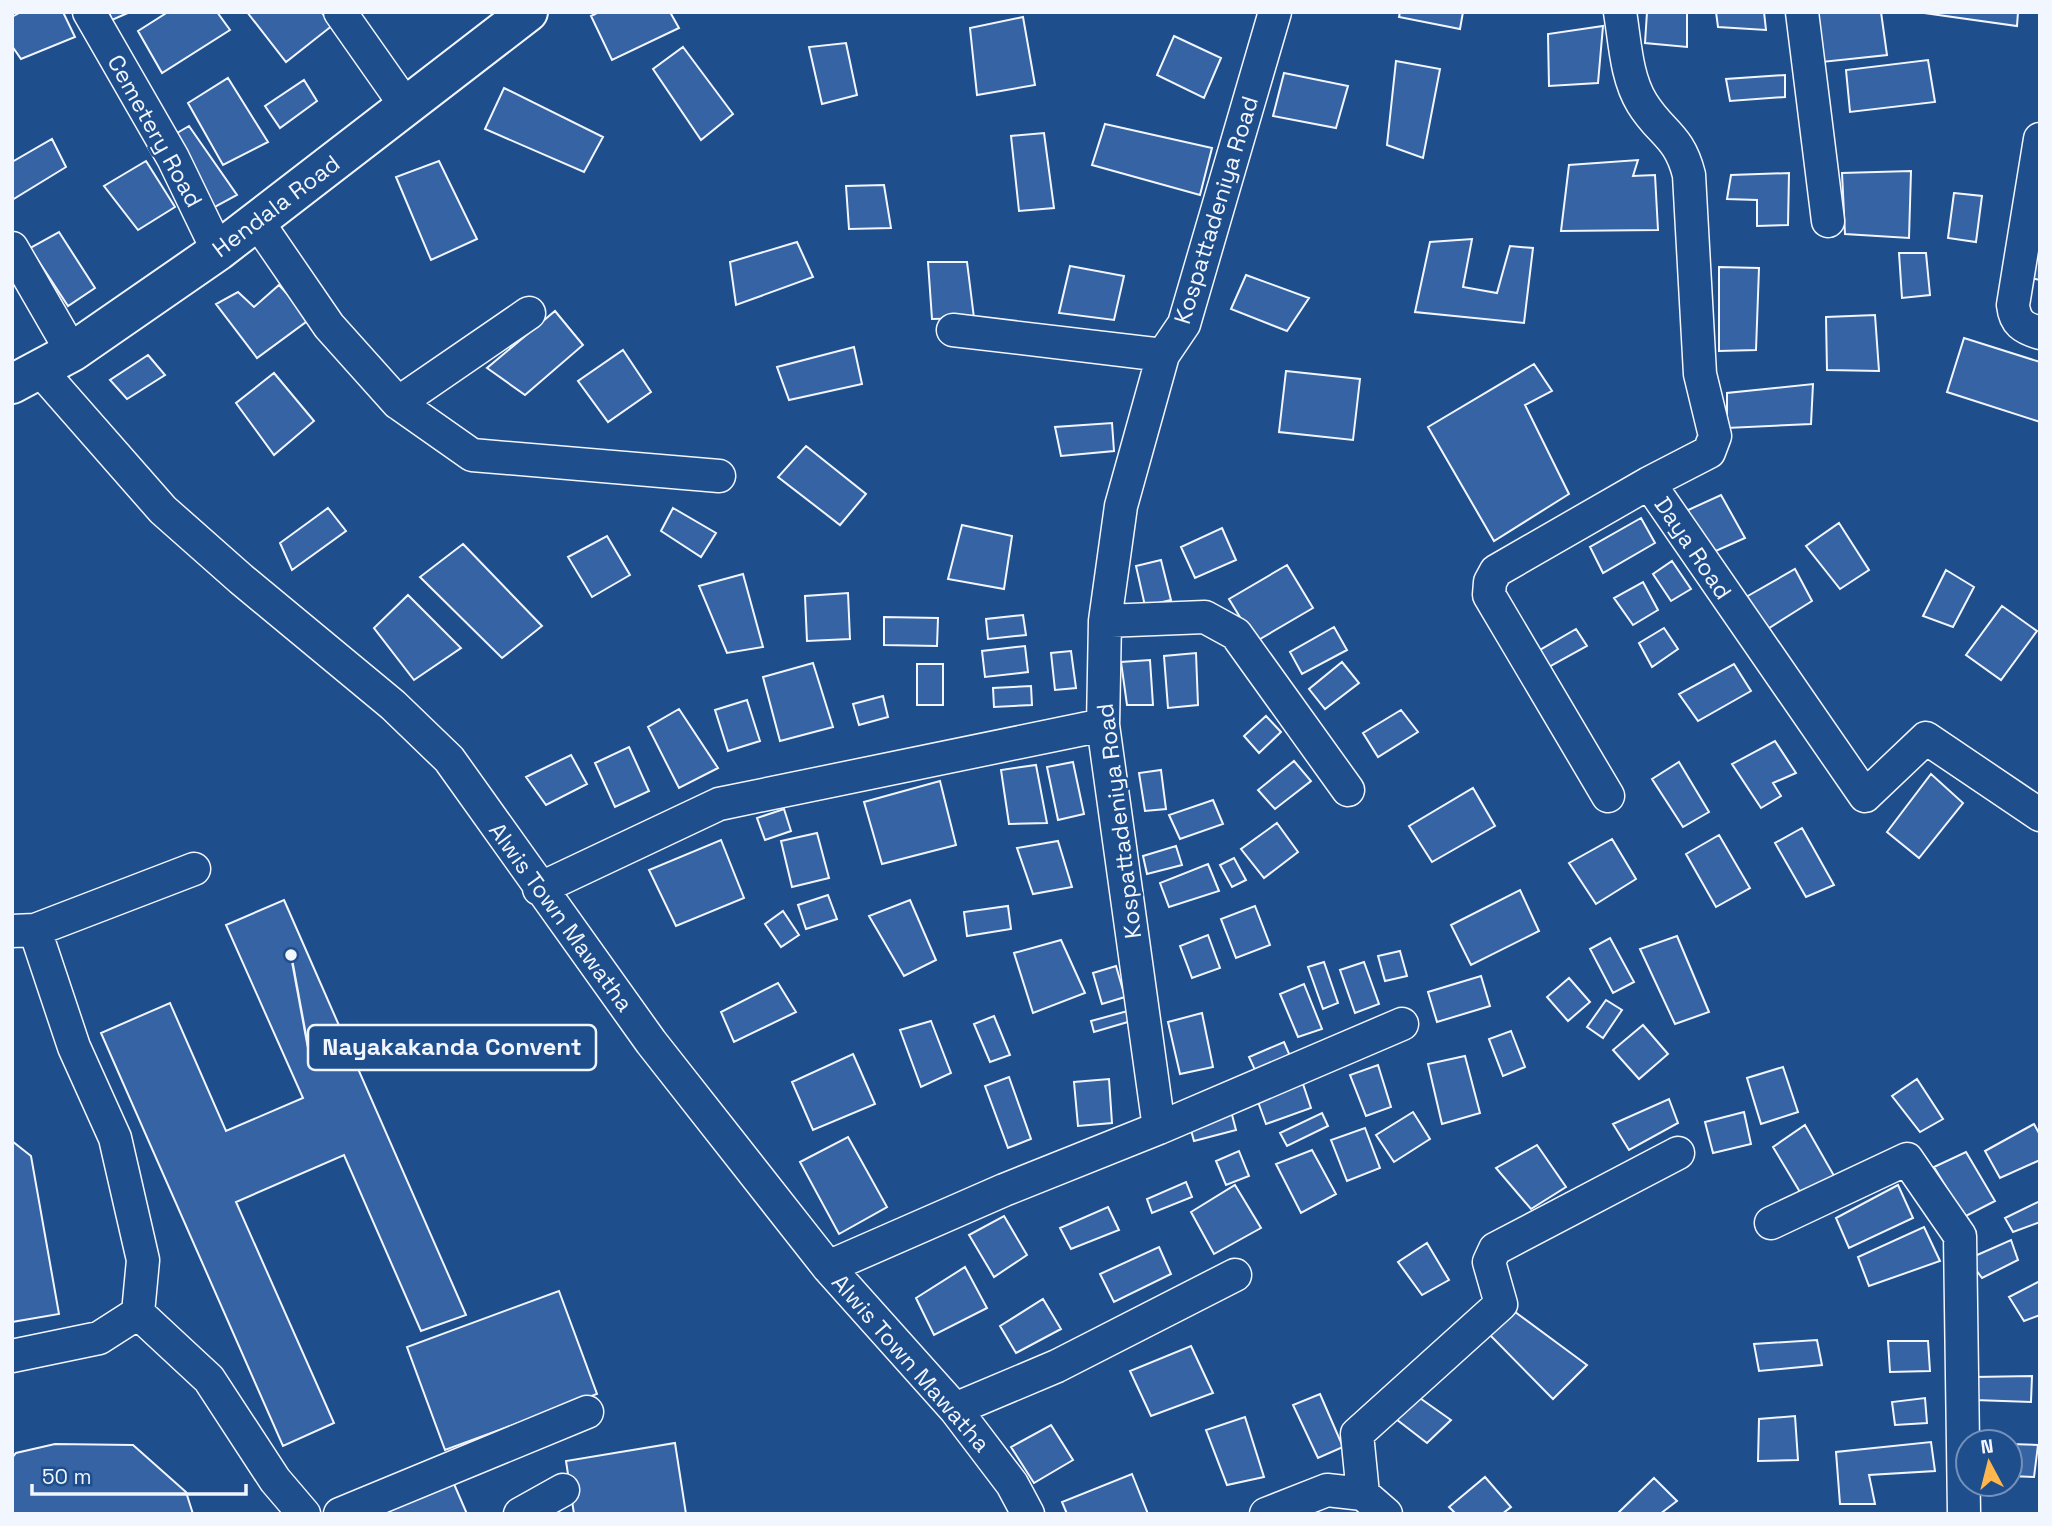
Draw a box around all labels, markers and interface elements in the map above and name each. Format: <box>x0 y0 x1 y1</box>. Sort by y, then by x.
street label: Cemetery Road <box>101 49 209 213</box>
street label: Kospattadeniya Road <box>1167 92 1265 328</box>
street label: Hendala Road <box>206 148 346 264</box>
street label: Daya Road <box>1648 491 1738 605</box>
street label: Kospattadeniya Road <box>1090 702 1148 940</box>
street label: Alwis Town Mawatha <box>482 816 640 1018</box>
callout: Nayakakanda Convent <box>308 1025 596 1070</box>
text: Nayakakanda Convent <box>322 1031 582 1062</box>
street label: Alwis Town Mawatha <box>825 1268 997 1458</box>
north arrow <box>1954 1428 2024 1498</box>
text: N <box>1979 1433 1995 1460</box>
scale bar <box>32 1452 245 1496</box>
text: 50 m <box>42 1463 92 1490</box>

